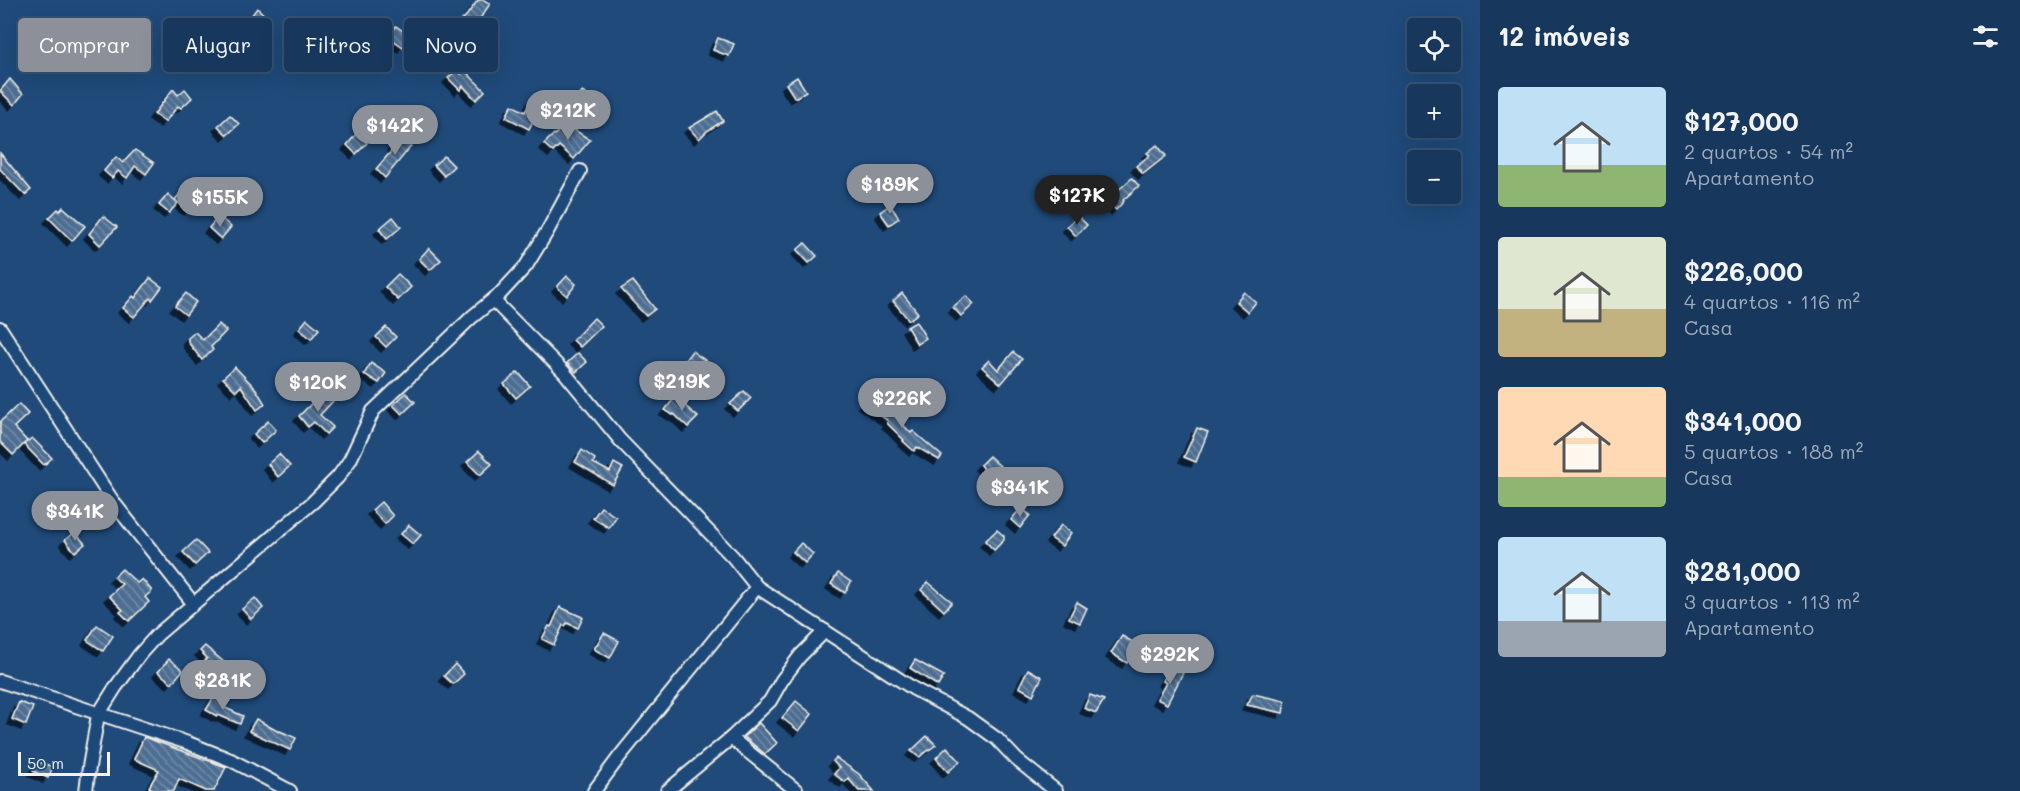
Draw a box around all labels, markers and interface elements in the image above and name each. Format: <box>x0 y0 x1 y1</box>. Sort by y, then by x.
chip: Comprar <box>18 18 151 72</box>
chip: Alugar <box>163 18 272 72</box>
chip: Filtros <box>284 18 392 72</box>
chip: Novo <box>404 18 498 72</box>
map controls <box>1407 18 1461 204</box>
button: locate <box>1407 18 1461 72</box>
text: 12 imóveis <box>1498 19 1630 53</box>
icon: filters <box>1969 20 2002 53</box>
button: + <box>1407 84 1461 138</box>
pin: $212K <box>526 90 610 141</box>
text: $212K <box>540 96 596 122</box>
text: $127,000 <box>1684 104 1799 138</box>
pin: $142K <box>353 105 437 156</box>
text: $142K <box>366 111 424 137</box>
icon: home <box>1546 111 1618 183</box>
text: 2 quartos · 54 m² <box>1684 138 1853 164</box>
button: − <box>1407 150 1461 204</box>
pin: $189K <box>848 164 932 215</box>
text: Apartamento <box>1684 164 1814 190</box>
text: $189K <box>861 170 919 196</box>
pin: $127K <box>1035 175 1119 226</box>
pin: $155K <box>178 177 262 228</box>
text: $127K <box>1049 181 1105 207</box>
text: $155K <box>191 183 249 209</box>
text: $226,000 <box>1684 254 1803 288</box>
icon: home <box>1546 261 1618 333</box>
text: 4 quartos · 116 m² <box>1684 288 1860 314</box>
text: Casa <box>1684 314 1733 340</box>
pin: $219K <box>640 361 724 412</box>
pin: $120K <box>276 362 360 413</box>
text: $219K <box>653 367 711 393</box>
text: $120K <box>289 368 347 394</box>
pin: $226K <box>860 378 944 429</box>
text: $226K <box>872 384 932 410</box>
text: $341,000 <box>1684 404 1802 438</box>
icon: home <box>1546 411 1618 483</box>
text: 5 quartos · 188 m² <box>1684 438 1863 464</box>
text: Casa <box>1684 464 1733 490</box>
pin: $341K <box>978 467 1062 518</box>
text: $341K <box>990 473 1050 499</box>
pin: $341K <box>33 491 117 542</box>
text: $341K <box>45 497 105 523</box>
text: $281,000 <box>1684 554 1800 588</box>
icon: home <box>1546 561 1618 633</box>
text: 3 quartos · 113 m² <box>1684 588 1860 614</box>
text: Apartamento <box>1684 614 1814 640</box>
pin: $292K <box>1128 634 1212 685</box>
text: $292K <box>1140 640 1200 666</box>
pin: $281K <box>181 660 265 711</box>
text: $281K <box>194 666 252 692</box>
scale bar <box>18 749 110 776</box>
text: 50 m <box>27 752 64 773</box>

